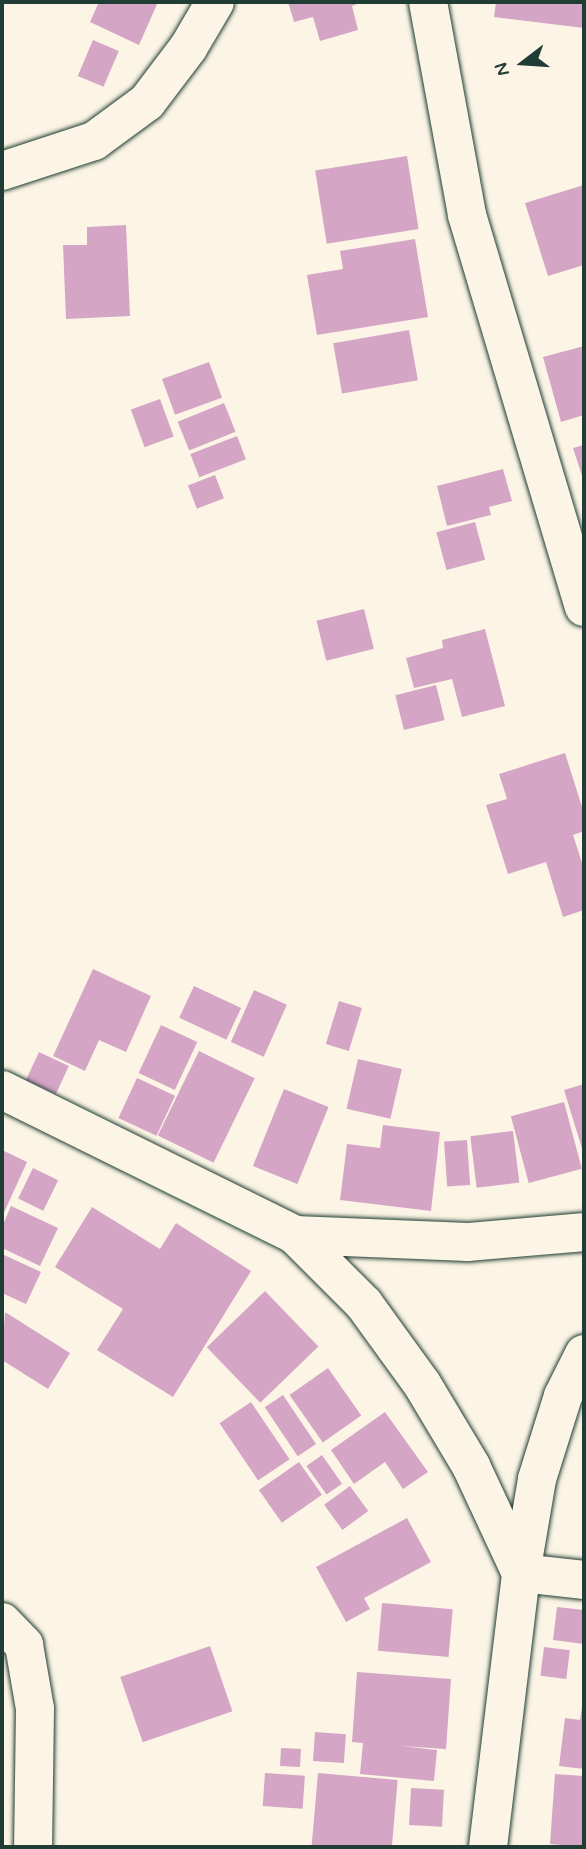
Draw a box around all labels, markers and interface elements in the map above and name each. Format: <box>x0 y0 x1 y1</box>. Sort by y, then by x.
north arrow <box>488 28 558 98</box>
text: N <box>489 60 516 79</box>

